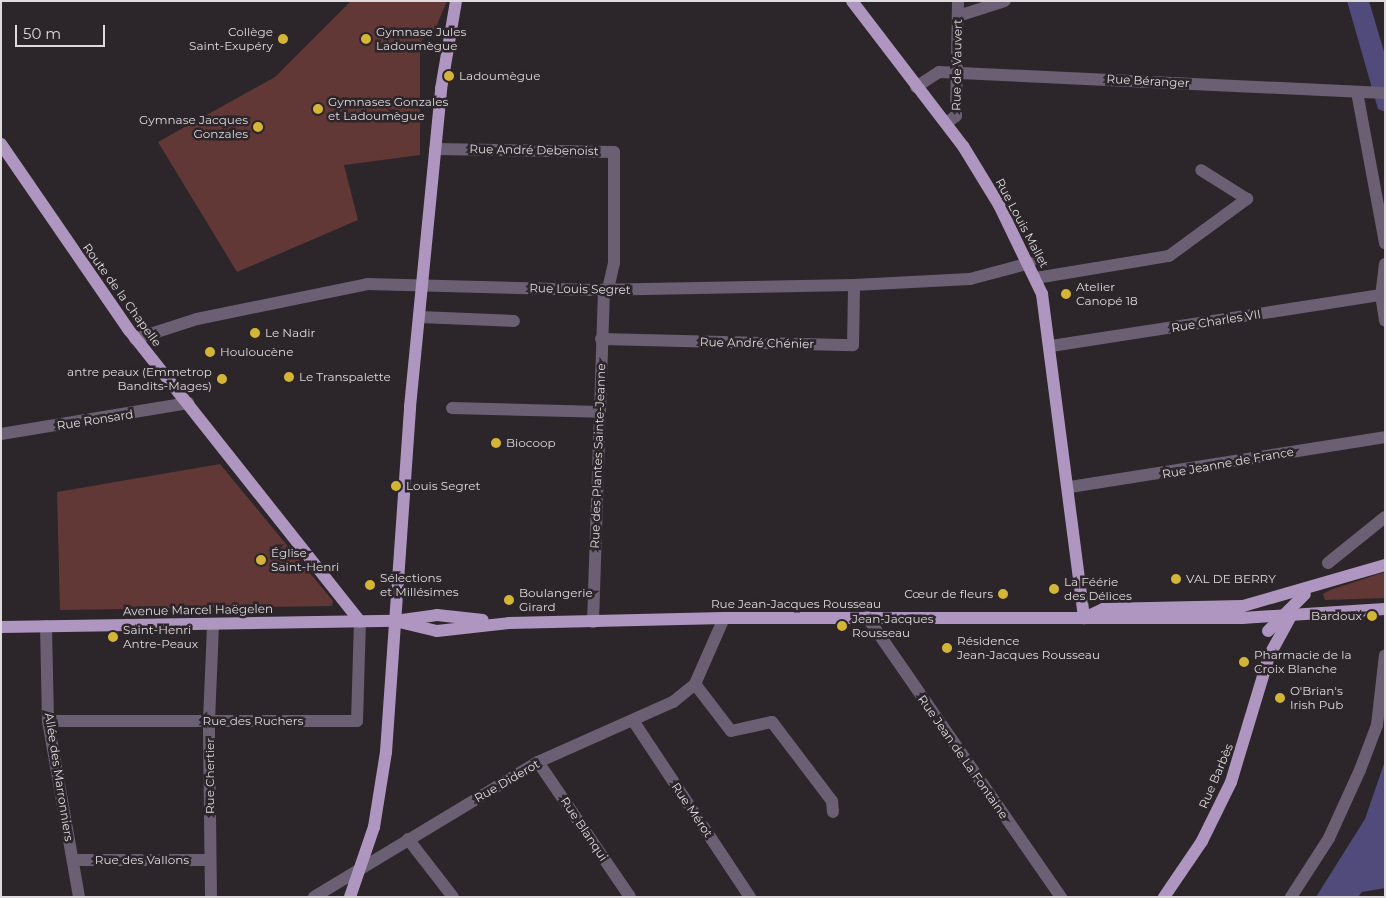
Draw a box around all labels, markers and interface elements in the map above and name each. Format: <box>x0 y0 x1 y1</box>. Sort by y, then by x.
scale bar <box>18 15 108 47</box>
street label: Rue de Vauvert <box>949 19 965 111</box>
text: 50 m <box>23 24 61 43</box>
place label: Collège Saint-Exupéry <box>189 25 273 53</box>
place label: Gymnase Jules Ladoumègue <box>376 25 466 53</box>
marker: Collège Saint-Exupéry <box>277 33 289 45</box>
marker: Gymnase Jules Ladoumègue <box>360 33 372 45</box>
place label: Ladoumègue <box>459 69 540 83</box>
marker: Ladoumègue <box>443 70 455 82</box>
street label: Rue Béranger <box>1106 72 1190 90</box>
place label: Gymnases Gonzales et Ladoumègue <box>328 95 448 123</box>
marker: Gymnases Gonzales et Ladoumègue <box>312 103 324 115</box>
place label: Gymnase Jacques Gonzales <box>139 113 248 141</box>
marker: Gymnase Jacques Gonzales <box>252 121 264 133</box>
street label: Rue André Debenoist <box>469 142 599 158</box>
street label: Rue Louis Mallet <box>992 176 1052 270</box>
street label: Route de la Chapelle <box>80 241 164 349</box>
place label: Atelier Canopé 18 <box>1076 280 1138 308</box>
street label: Rue Louis Segret <box>529 281 631 297</box>
marker: Atelier Canopé 18 <box>1060 288 1072 300</box>
street label: Rue Charles VII <box>1170 307 1262 335</box>
place label: Le Nadir <box>265 326 315 340</box>
marker: Le Nadir <box>249 327 261 339</box>
street label: Rue André Chénier <box>700 335 814 351</box>
place label: Houloucène <box>220 345 293 359</box>
marker: Houloucène <box>204 346 216 358</box>
street label: Rue des Plantes Sainte-Jeanne <box>588 363 608 549</box>
place label: antre peaux (Emmetrop Bandits-Mages) <box>67 365 212 393</box>
place label: Le Transpalette <box>299 370 391 384</box>
marker: Le Transpalette <box>283 371 295 383</box>
marker: antre peaux (Emmetrop Bandits-Mages) <box>216 373 228 385</box>
street label: Rue Ronsard <box>56 407 134 433</box>
place label: Biocoop <box>506 436 556 450</box>
marker: Biocoop <box>490 437 502 449</box>
street label: Rue Jeanne de France <box>1161 444 1295 482</box>
place label: Louis Segret <box>406 479 480 493</box>
marker: Louis Segret <box>390 480 402 492</box>
place label: Église Saint-Henri <box>271 546 339 574</box>
marker: Église Saint-Henri <box>255 554 267 566</box>
place label: Sélections et Millésimes <box>380 571 459 599</box>
place label: VAL DE BERRY <box>1186 572 1276 586</box>
marker: VAL DE BERRY <box>1170 573 1182 585</box>
place label: La Féérie des Délices <box>1064 575 1132 603</box>
marker: Sélections et Millésimes <box>364 579 376 591</box>
marker: La Féérie des Délices <box>1048 583 1060 595</box>
place label: Boulangerie Girard <box>519 586 593 614</box>
place label: Cœur de fleurs <box>904 587 993 601</box>
marker: Cœur de fleurs <box>997 588 1009 600</box>
marker: Boulangerie Girard <box>503 594 515 606</box>
street label: Rue Jean-Jacques Rousseau <box>711 597 881 611</box>
street label: Avenue Marcel Haëgelen <box>123 601 273 619</box>
place label: Bardoux <box>1311 609 1362 623</box>
marker: Bardoux <box>1366 610 1378 622</box>
place label: Jean-Jacques Rousseau <box>852 612 934 640</box>
marker: Jean-Jacques Rousseau <box>836 620 848 632</box>
place label: Saint-Henri Antre-Peaux <box>123 623 198 651</box>
marker: Saint-Henri Antre-Peaux <box>107 631 119 643</box>
place label: Résidence Jean-Jacques Rousseau <box>957 634 1100 662</box>
marker: Résidence Jean-Jacques Rousseau <box>941 642 953 654</box>
place label: Pharmacie de la Croix Blanche <box>1254 648 1351 676</box>
marker: Pharmacie de la Croix Blanche <box>1238 656 1250 668</box>
place label: O'Brian's Irish Pub <box>1290 684 1343 712</box>
street label: Rue Jean de La Fontaine <box>915 692 1011 822</box>
marker: O'Brian's Irish Pub <box>1274 692 1286 704</box>
street label: Allée des Marronniers <box>42 712 76 842</box>
street label: Rue des Ruchers <box>203 714 303 728</box>
street label: Rue Chertier <box>203 738 217 814</box>
street label: Rue Barbès <box>1196 741 1236 811</box>
street label: Rue Diderot <box>472 757 542 805</box>
street label: Rue Mérot <box>668 780 716 840</box>
street label: Rue Blanqui <box>557 794 611 864</box>
street label: Rue des Vallons <box>95 853 189 867</box>

